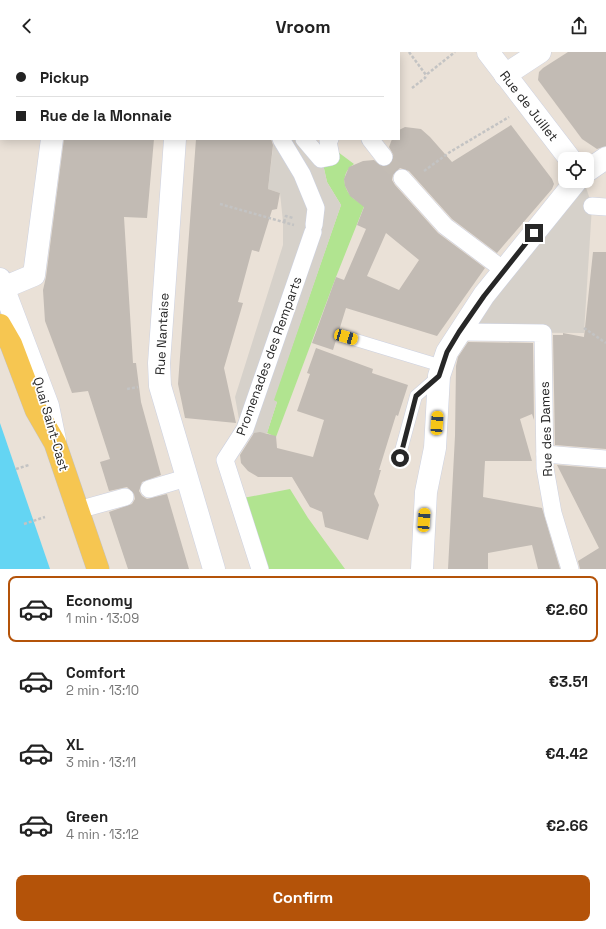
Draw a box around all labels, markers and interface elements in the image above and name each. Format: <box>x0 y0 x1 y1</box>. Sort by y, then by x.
icon: back <box>16 15 38 37</box>
text: Vroom <box>275 15 331 38</box>
icon: share <box>568 15 590 37</box>
street label: Rue de Juillet <box>496 67 562 145</box>
text: Pickup <box>40 68 89 87</box>
text: Rue de la Monnaie <box>40 106 172 125</box>
map controls <box>558 152 594 188</box>
button: locate <box>558 152 594 188</box>
route end <box>525 224 543 242</box>
street label: Promenades des Remparts <box>232 274 306 438</box>
street label: Rue Nantaise <box>151 292 173 376</box>
car <box>333 328 359 346</box>
street label: Quai Saint-Cast <box>29 375 73 473</box>
street label: Rue des Dames <box>536 381 556 477</box>
car <box>430 411 444 435</box>
route start <box>391 449 409 467</box>
car <box>417 508 431 532</box>
icon: car <box>18 591 54 627</box>
text: Economy <box>66 591 133 610</box>
text: €2.60 <box>546 600 588 619</box>
text: 1 min · 13:09 <box>66 610 139 627</box>
icon: car <box>18 663 54 699</box>
text: Comfort <box>66 663 126 682</box>
text: €3.51 <box>549 672 588 691</box>
text: 2 min · 13:10 <box>66 682 139 699</box>
icon: car <box>18 735 54 771</box>
text: XL <box>66 735 84 754</box>
text: €4.42 <box>545 744 588 763</box>
text: 3 min · 13:11 <box>66 754 136 771</box>
icon: car <box>18 807 54 843</box>
text: Green <box>66 807 108 826</box>
text: €2.66 <box>546 816 588 835</box>
text: 4 min · 13:12 <box>66 826 139 843</box>
button: Confirm <box>16 875 590 921</box>

